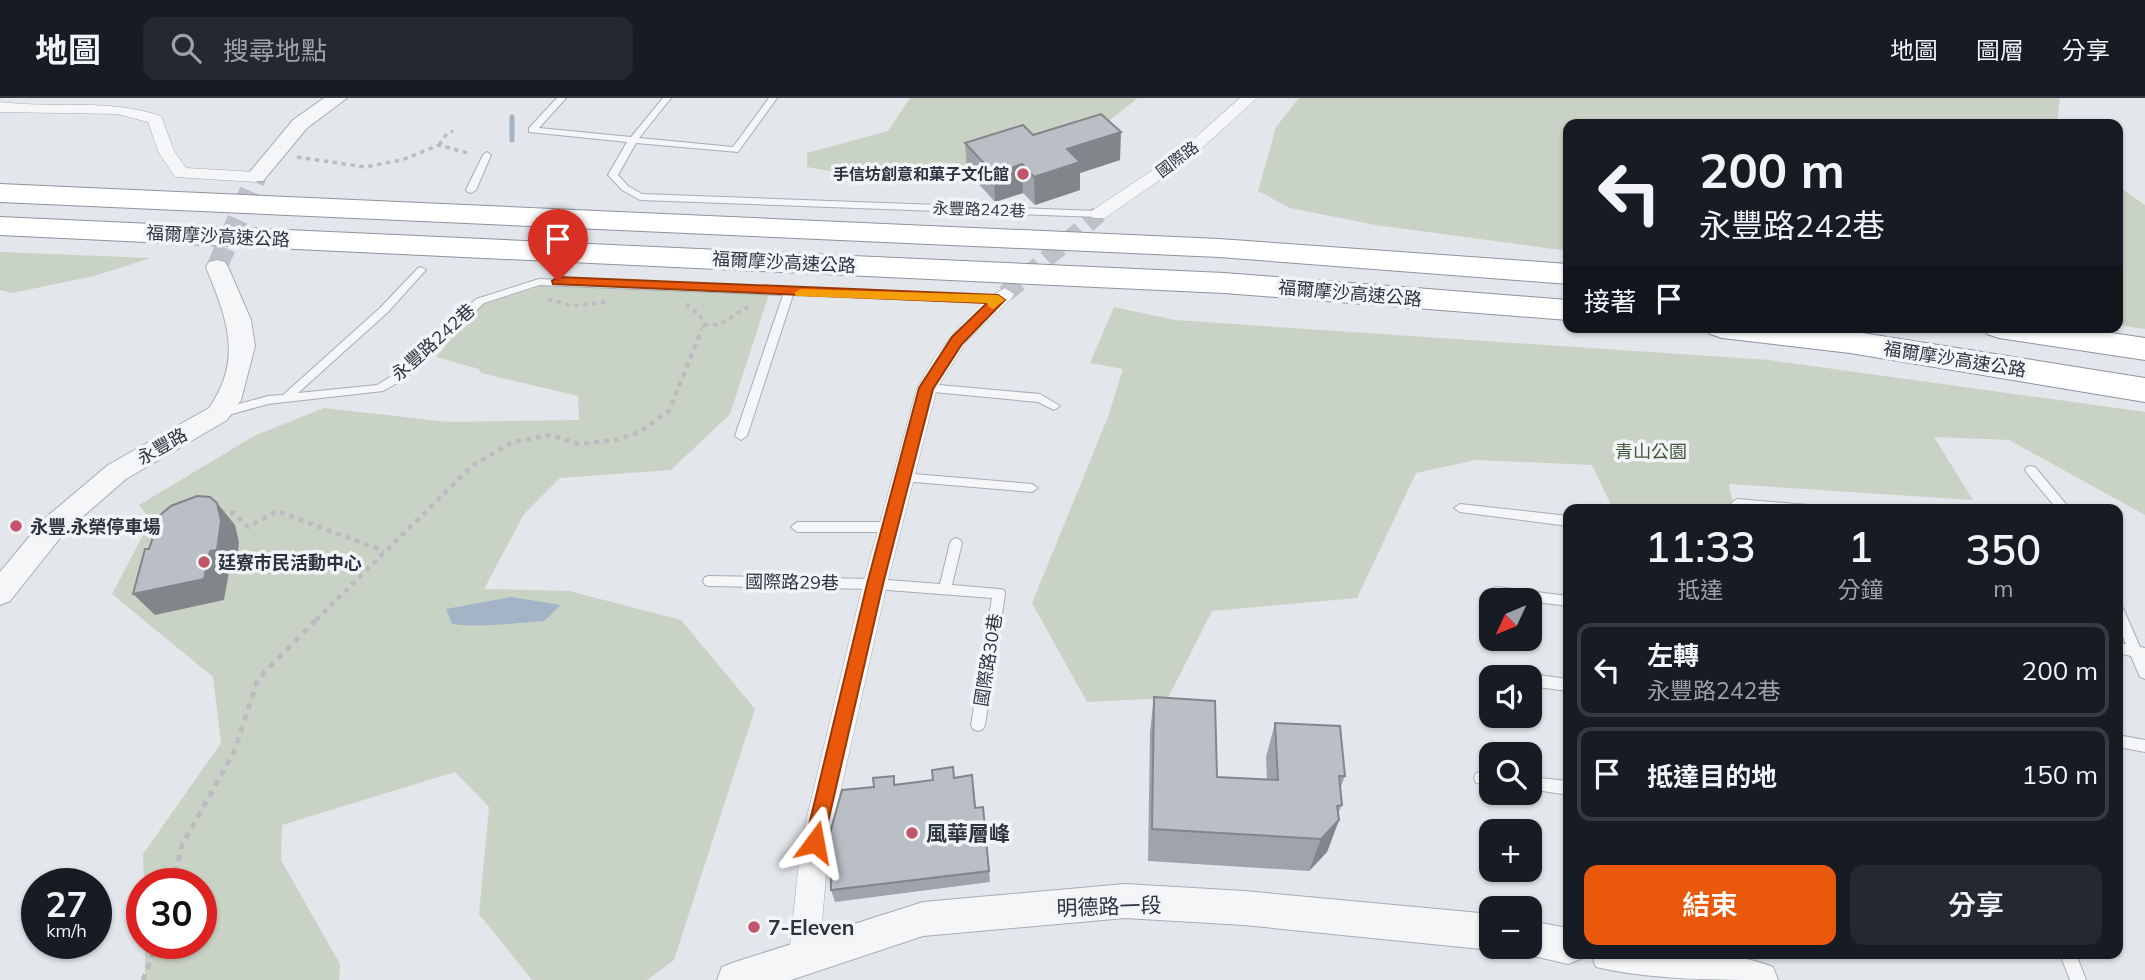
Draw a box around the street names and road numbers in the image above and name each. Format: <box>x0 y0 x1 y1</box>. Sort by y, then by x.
street label: 國際路 <box>1152 137 1202 181</box>
street label: 永豐路242巷 <box>932 197 1026 221</box>
street label: 福爾摩沙高速公路 <box>145 221 291 251</box>
street label: 福爾摩沙高速公路 <box>711 247 857 277</box>
street label: 福爾摩沙高速公路 <box>1277 275 1423 311</box>
street label: 永豐路242巷 <box>387 299 479 385</box>
street label: 福爾摩沙高速公路 <box>1882 336 2028 382</box>
street label: 永豐路 <box>133 423 191 469</box>
street label: 國際路29巷 <box>745 570 839 594</box>
street label: 國際路30巷 <box>969 612 1007 708</box>
street label: 明德路一段 <box>1056 891 1162 921</box>

